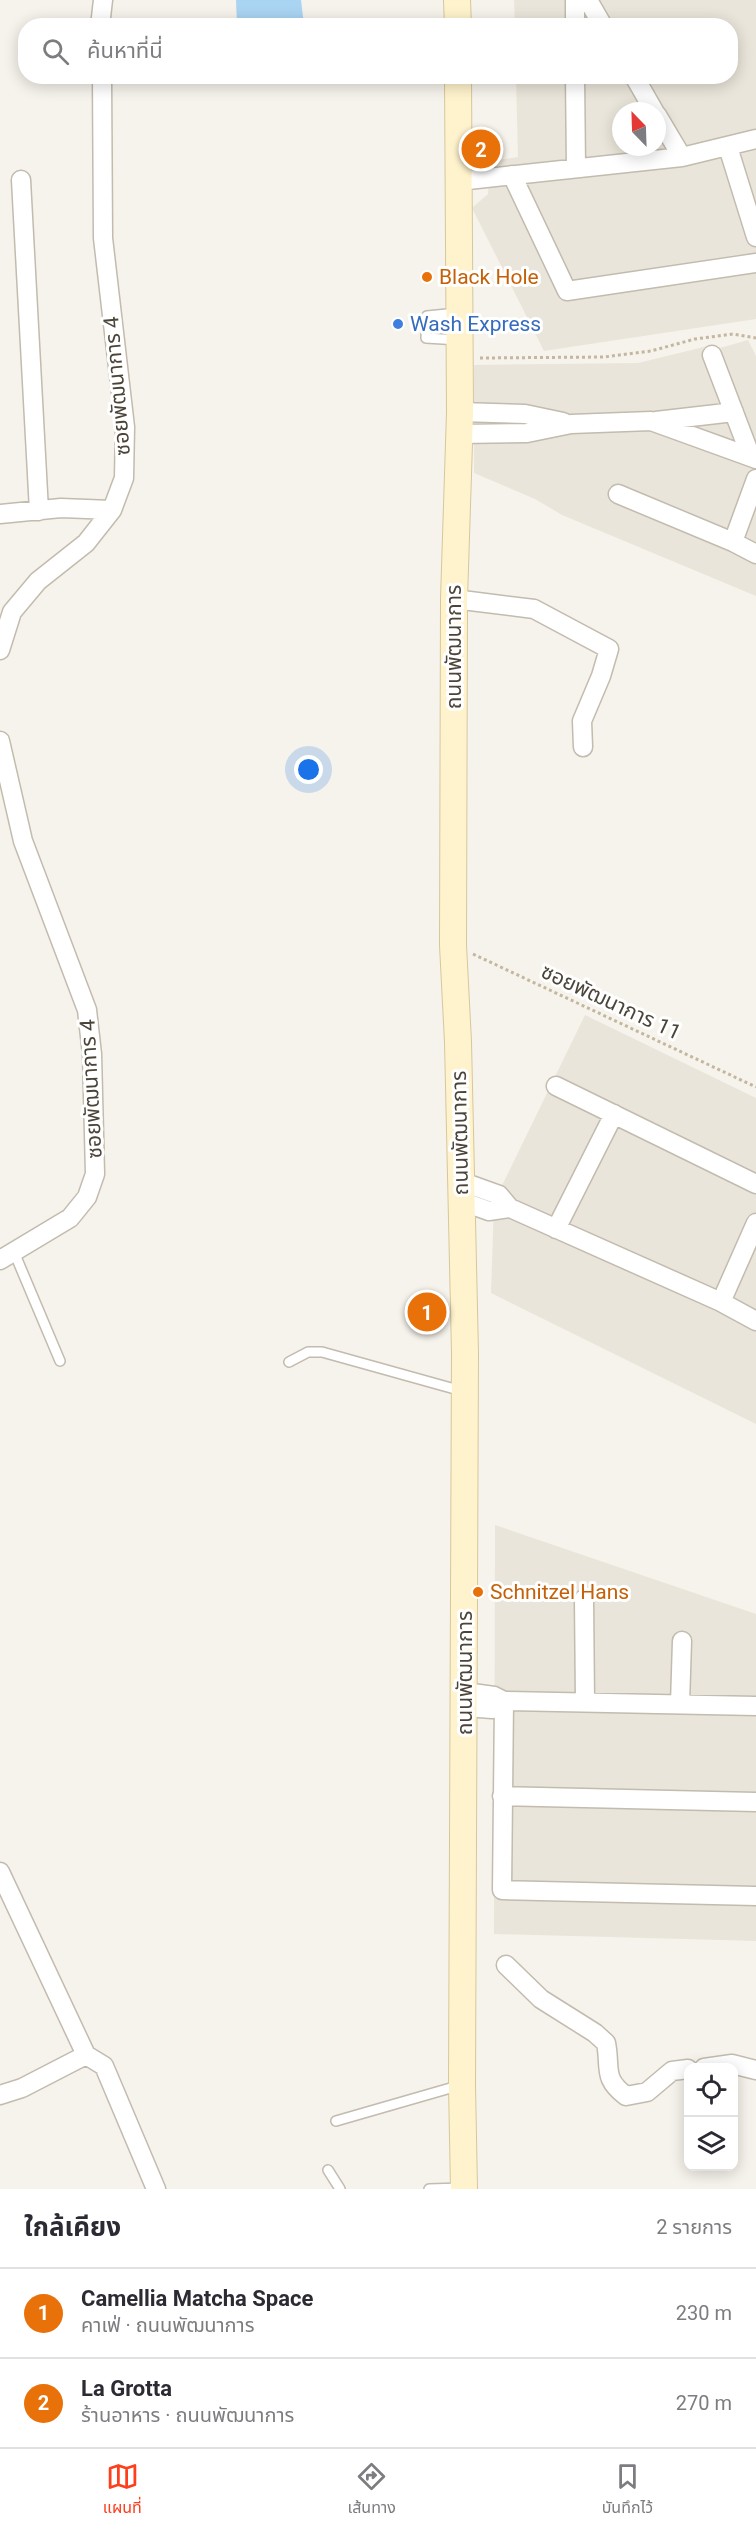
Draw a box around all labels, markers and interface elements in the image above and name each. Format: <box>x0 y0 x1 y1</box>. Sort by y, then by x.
search box <box>18 18 738 84</box>
icon: search <box>39 35 72 68</box>
text: ค้นหาที่นี่ <box>87 38 163 63</box>
north arrow <box>612 102 666 156</box>
pin: 2 <box>462 126 500 172</box>
place label: Black Hole <box>439 265 539 289</box>
marker: Black Hole <box>420 270 434 284</box>
place label: Wash Express <box>410 312 541 336</box>
street label: ซอยพัฒนาการ 4 <box>99 315 135 457</box>
marker: Wash Express <box>391 317 405 331</box>
street label: ถนนพัฒนาการ <box>442 585 466 709</box>
your location <box>294 755 323 784</box>
street label: ซอยพัฒนาการ 11 <box>537 959 685 1045</box>
street label: ซอยพัฒนาการ 4 <box>75 1018 107 1159</box>
street label: ถนนพัฒนาการ <box>447 1070 473 1196</box>
pin: 1 <box>408 1290 446 1334</box>
place label: Schnitzel Hans <box>490 1580 629 1604</box>
marker: Schnitzel Hans <box>471 1585 485 1599</box>
street label: ถนนพัฒนาการ <box>453 1611 477 1735</box>
map controls <box>684 2063 738 2171</box>
button: locate <box>684 2063 738 2117</box>
button: layers <box>684 2117 738 2171</box>
text: ใกล้เคียง <box>24 2212 121 2242</box>
text: 2 รายการ <box>656 2215 732 2239</box>
text: Camellia Matcha Space <box>81 2286 313 2311</box>
text: 1 <box>38 2301 49 2325</box>
text: 230 m <box>676 2301 732 2325</box>
text: คาเฟ่ · ถนนพัฒนาการ <box>81 2313 255 2337</box>
text: La Grotta <box>81 2376 172 2401</box>
text: 2 <box>38 2391 49 2415</box>
text: 270 m <box>676 2391 732 2415</box>
text: ร้านอาหาร · ถนนพัฒนาการ <box>81 2403 294 2427</box>
tab: แผนที่ <box>103 2460 142 2520</box>
tab: เส้นทาง <box>348 2460 396 2520</box>
tab: บันทึกไว้ <box>602 2460 653 2520</box>

